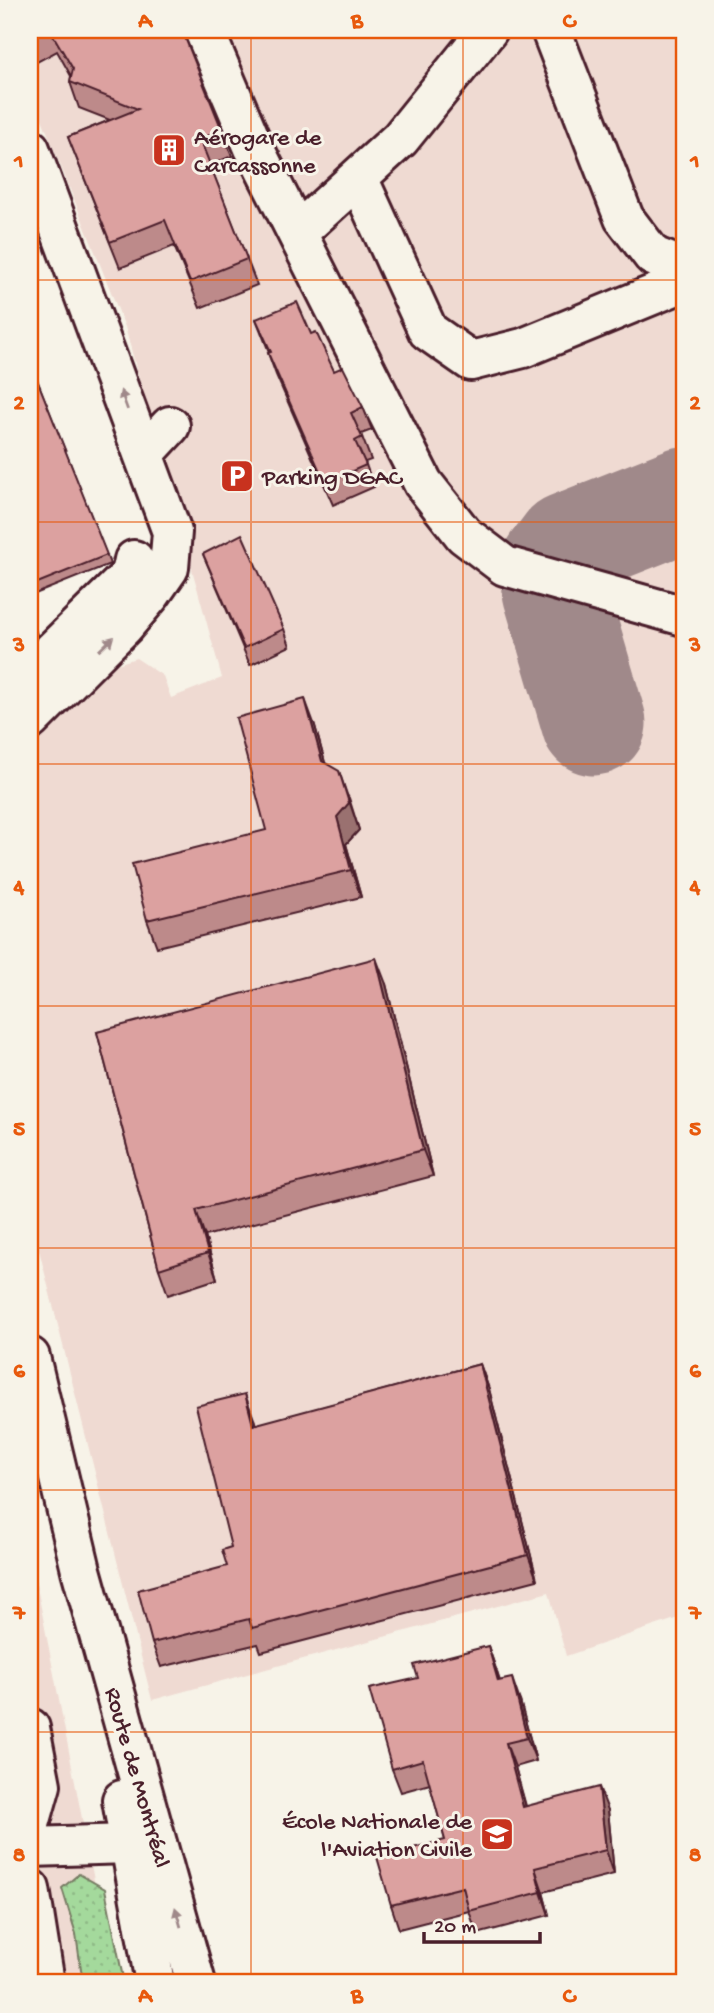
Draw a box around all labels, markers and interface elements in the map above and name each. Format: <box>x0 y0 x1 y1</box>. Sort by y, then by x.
text: A <box>137 9 153 36</box>
text: B <box>350 9 364 36</box>
text: C <box>563 9 578 36</box>
place label: Aérogare de Carcassonne <box>194 125 322 182</box>
building icon: Aérogare de Carcassonne <box>150 131 188 169</box>
text: 1 <box>13 149 24 176</box>
text: 1 <box>689 149 700 176</box>
one-way arrow <box>118 389 129 410</box>
text: 2 <box>13 391 25 418</box>
text: 2 <box>689 391 701 418</box>
parking icon: Parking DGAC <box>218 457 256 495</box>
place label: Parking DGAC <box>261 465 404 494</box>
text: 3 <box>12 633 25 660</box>
text: 3 <box>688 633 701 660</box>
one-way arrow <box>97 637 114 653</box>
text: 4 <box>13 875 25 902</box>
text: 4 <box>689 875 701 902</box>
text: 5 <box>13 1117 25 1144</box>
text: 5 <box>689 1117 701 1144</box>
text: 6 <box>13 1359 26 1386</box>
text: 6 <box>689 1359 702 1386</box>
text: 7 <box>12 1601 26 1628</box>
text: 7 <box>688 1601 702 1628</box>
street label: Route de Montréal <box>96 1685 175 1871</box>
place label: École Nationale de l'Aviation Civile <box>282 1809 473 1866</box>
school or university icon: École Nationale de l'Aviation Civile <box>478 1815 516 1853</box>
text: 8 <box>13 1843 26 1870</box>
text: 8 <box>689 1843 702 1870</box>
scale bar <box>424 1901 539 1945</box>
one-way arrow <box>172 1907 182 1928</box>
text: 20 m <box>434 1916 476 1941</box>
text: A <box>137 1984 153 2011</box>
text: B <box>350 1984 364 2011</box>
text: C <box>563 1984 578 2011</box>

